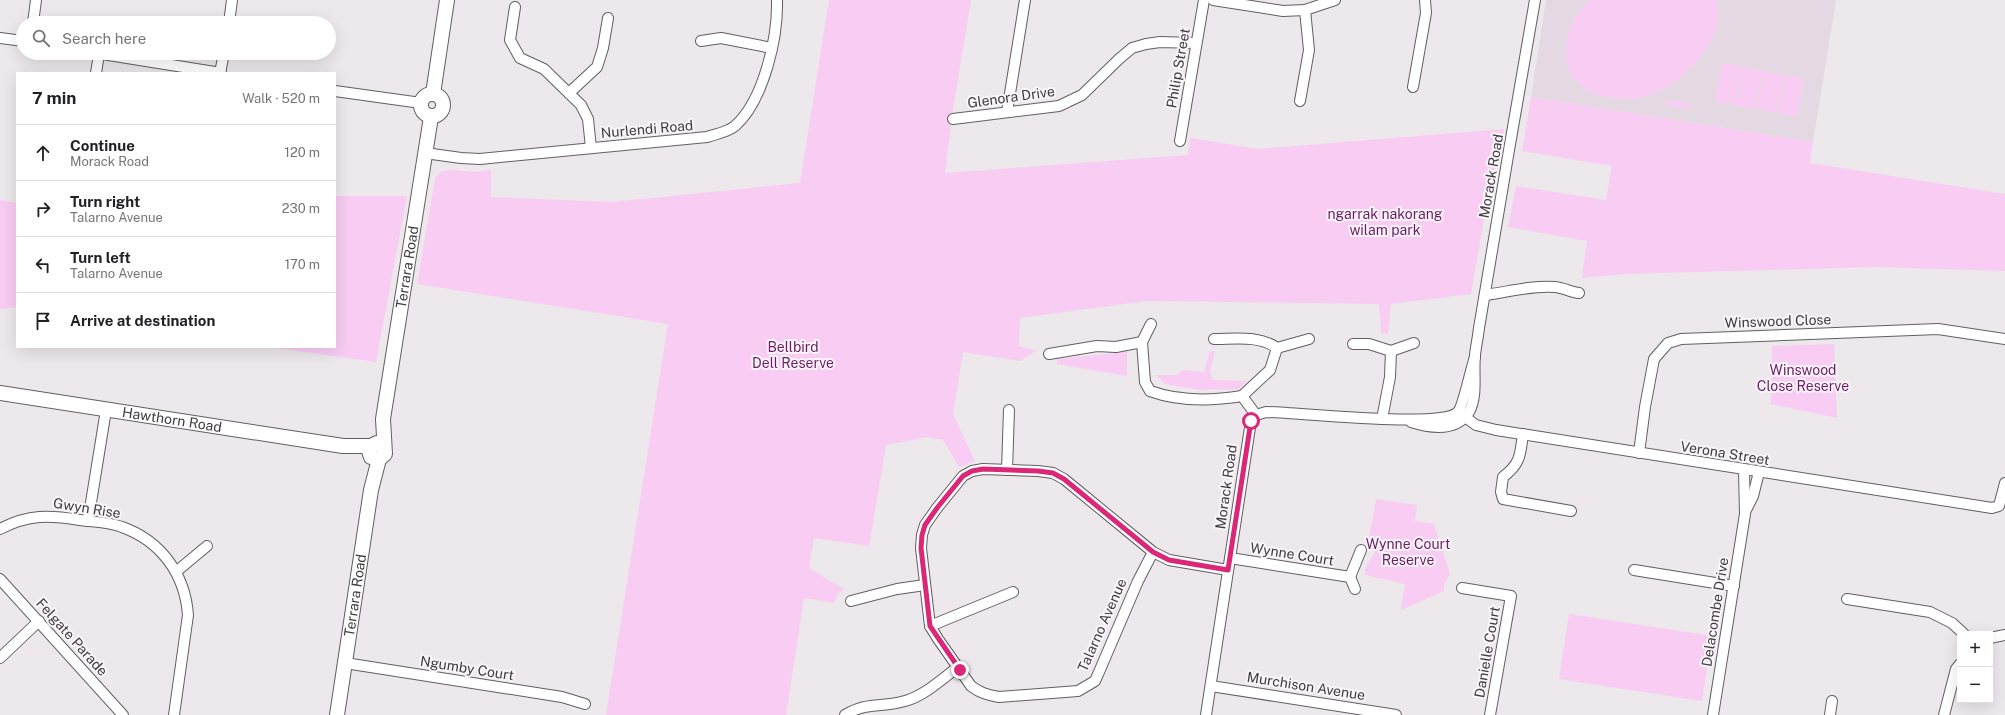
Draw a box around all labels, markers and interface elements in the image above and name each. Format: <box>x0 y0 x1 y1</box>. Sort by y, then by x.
search box <box>16 16 336 60</box>
icon: search <box>30 27 52 49</box>
street label: Philip Street <box>1163 27 1193 109</box>
text: Search here <box>62 30 146 47</box>
street label: Glenora Drive <box>966 83 1056 111</box>
text: 7 min <box>32 88 76 108</box>
text: Walk · 520 m <box>242 91 320 106</box>
street label: Nurlendi Road <box>600 117 694 141</box>
street label: Morack Road <box>1476 133 1506 219</box>
text: Continue <box>70 137 135 154</box>
icon: ahead <box>32 142 54 164</box>
text: 120 m <box>285 145 320 160</box>
text: Morack Road <box>70 154 149 169</box>
text: Turn right <box>70 193 140 210</box>
icon: right <box>32 198 54 220</box>
text: 230 m <box>282 201 320 216</box>
park label: ngarrak nakorang wilam park <box>1327 206 1443 238</box>
text: Talarno Avenue <box>70 210 163 225</box>
street label: Terrara Road <box>393 225 422 310</box>
text: Turn left <box>70 249 131 266</box>
icon: left <box>32 254 54 276</box>
text: 170 m <box>285 257 320 272</box>
text: Talarno Avenue <box>70 266 163 281</box>
icon: arrive <box>32 310 54 332</box>
street label: Winswood Close <box>1724 311 1832 331</box>
text: Arrive at destination <box>70 312 215 329</box>
park label: Bellbird Dell Reserve <box>752 339 834 371</box>
park label: Winswood Close Reserve <box>1757 362 1849 394</box>
street label: Hawthorn Road <box>121 404 223 435</box>
route start <box>1242 412 1260 430</box>
street label: Verona Street <box>1679 438 1771 468</box>
street label: Morack Road <box>1212 444 1240 530</box>
street label: Gwyn Rise <box>52 495 122 521</box>
park label: Wynne Court Reserve <box>1366 536 1450 568</box>
street label: Wynne Court <box>1249 539 1335 569</box>
street label: Terrara Road <box>341 553 369 638</box>
street label: Delacombe Drive <box>1698 556 1732 668</box>
street label: Talarno Avenue <box>1074 576 1130 674</box>
street label: Felgate Parade <box>33 595 111 679</box>
street label: Danielle Court <box>1471 605 1503 699</box>
map controls <box>1957 631 1993 703</box>
button: + <box>1957 631 1993 667</box>
street label: Ngumby Court <box>419 653 515 683</box>
route end <box>951 661 969 679</box>
button: − <box>1957 667 1993 703</box>
street label: Murchison Avenue <box>1246 669 1366 703</box>

